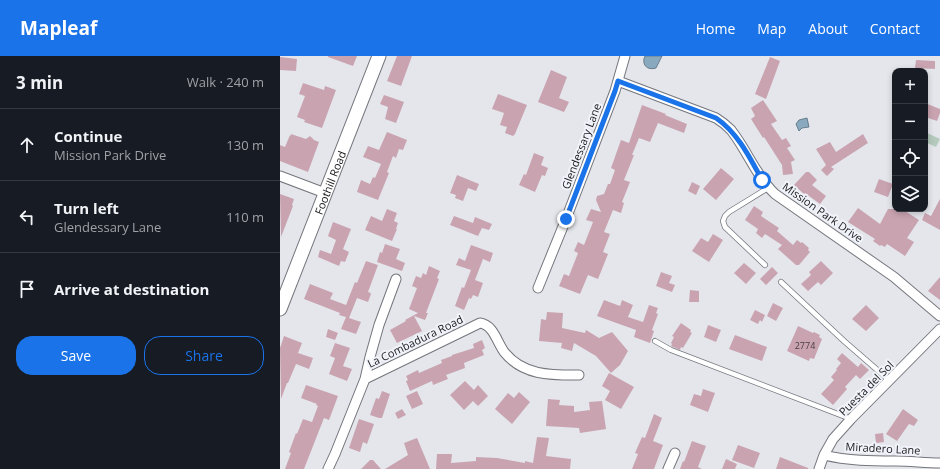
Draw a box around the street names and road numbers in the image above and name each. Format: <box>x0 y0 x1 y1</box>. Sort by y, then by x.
street label: Glendessary Lane <box>558 101 604 191</box>
street label: Foothill Road <box>310 148 349 216</box>
street label: Mission Park Drive <box>780 179 866 245</box>
street label: La Combadura Road <box>365 311 465 371</box>
street label: Puesta del Sol <box>835 357 897 419</box>
street label: Miradero Lane <box>845 439 921 457</box>

